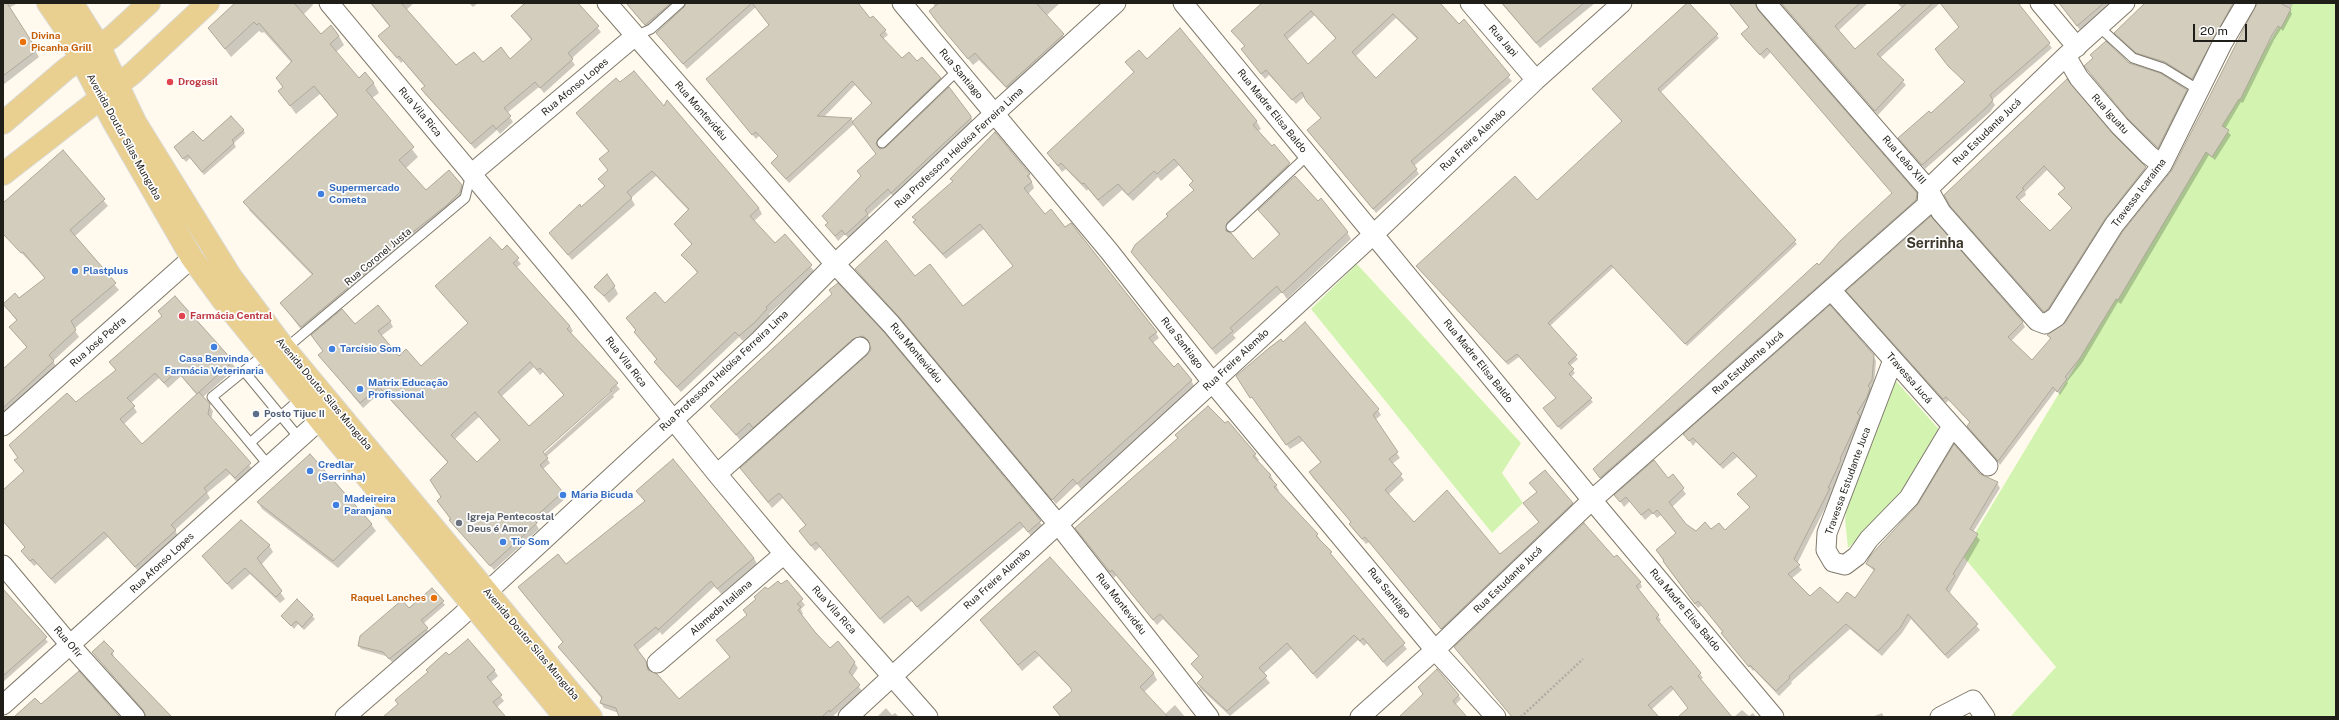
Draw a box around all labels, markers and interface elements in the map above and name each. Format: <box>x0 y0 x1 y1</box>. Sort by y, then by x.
scale bar <box>2195 16 2249 42</box>
street label: Rua Japi <box>1486 23 1520 59</box>
text: 20 m <box>2200 24 2228 38</box>
place label: Divina Picanha Grill <box>31 30 92 54</box>
marker: Divina Picanha Grill <box>18 37 28 47</box>
street label: Rua Santiago <box>937 46 985 102</box>
street label: Rua Afonso Lopes <box>539 56 611 118</box>
street label: Rua Madre Elisa Baldo <box>1235 67 1309 155</box>
street label: Avenida Doutor Silas Munguba <box>84 72 164 202</box>
place label: Drogasil <box>178 76 218 88</box>
marker: Drogasil <box>165 77 175 87</box>
street label: Rua Montevidéu <box>672 79 730 143</box>
street label: Rua Vila Rica <box>396 85 444 139</box>
street label: Rua Professora Heloísa Ferreira Lima <box>892 85 1026 211</box>
street label: Rua Iguatu <box>2089 91 2131 137</box>
street label: Rua Estudante Jucá <box>1950 96 2024 168</box>
street label: Rua Freire Alemão <box>1438 106 1508 174</box>
street label: Rua Leão XIII <box>1880 133 1928 187</box>
street label: Travessa Icaraíma <box>2109 156 2169 230</box>
place label: Supermercado Cometa <box>329 182 400 206</box>
marker: Supermercado Cometa <box>316 189 326 199</box>
street label: Rua Coronel Justa <box>342 226 414 288</box>
district label: Serrinha <box>1906 236 1964 252</box>
place label: Plastplus <box>83 265 128 277</box>
marker: Plastplus <box>70 266 80 276</box>
street label: Rua Professora Heloísa Ferreira Lima <box>657 308 791 434</box>
place label: Farmácia Central <box>190 310 272 322</box>
marker: Farmácia Central <box>177 311 187 321</box>
street label: Rua José Pedra <box>68 314 128 370</box>
street label: Rua Santiago <box>1158 315 1206 371</box>
street label: Rua Madre Elisa Baldo <box>1441 317 1515 405</box>
street label: Rua Montevidéu <box>887 321 945 385</box>
street label: Rua Freire Alemão <box>1201 326 1271 394</box>
street label: Rua Estudante Jucá <box>1710 329 1786 397</box>
street label: Rua Vila Rica <box>603 334 649 390</box>
street label: Avenida Doutor Silas Munguba <box>274 336 374 452</box>
marker: Casa Benvinda Farmácia Veterinaria <box>209 342 219 352</box>
place label: Tarcísio Som <box>340 343 401 355</box>
marker: Tarcísio Som <box>327 344 337 354</box>
street label: Travessa Jucá <box>1883 350 1935 406</box>
place label: Casa Benvinda Farmácia Veterinaria <box>164 353 264 376</box>
place label: Matrix Educação Profissional <box>368 377 448 400</box>
marker: Matrix Educação Profissional <box>355 384 365 394</box>
place label: Posto Tijuc II <box>264 408 325 420</box>
marker: Posto Tijuc II <box>251 409 261 419</box>
street label: Travessa Estudante Juca <box>1823 426 1873 536</box>
place label: Credlar (Serrinha) <box>318 459 366 482</box>
marker: Credlar (Serrinha) <box>305 466 315 476</box>
place label: Maria Bicuda <box>571 489 633 501</box>
marker: Maria Bicuda <box>558 490 568 500</box>
place label: Madeireira Paranjana <box>344 493 396 516</box>
marker: Madeireira Paranjana <box>331 500 341 510</box>
place label: Igreja Pentecostal Deus é Amor <box>467 511 554 534</box>
marker: Igreja Pentecostal Deus é Amor <box>454 518 464 528</box>
street label: Rua Afonso Lopes <box>127 530 197 596</box>
place label: Tio Som <box>511 536 549 548</box>
marker: Tio Som <box>498 537 508 547</box>
street label: Rua Estudante Jucá <box>1471 544 1545 616</box>
street label: Rua Freire Alemão <box>961 546 1033 612</box>
street label: Rua Santiago <box>1365 565 1413 621</box>
street label: Rua Madre Elisa Baldo <box>1647 566 1723 654</box>
street label: Rua Montevidéu <box>1093 571 1149 637</box>
street label: Alameda Italiana <box>688 578 754 638</box>
street label: Rua Vila Rica <box>809 583 859 637</box>
street label: Avenida Doutor Silas Munguba <box>481 586 581 702</box>
place label: Raquel Lanches <box>350 592 426 604</box>
marker: Raquel Lanches <box>429 593 439 603</box>
street label: Rua Ofir <box>51 624 85 660</box>

